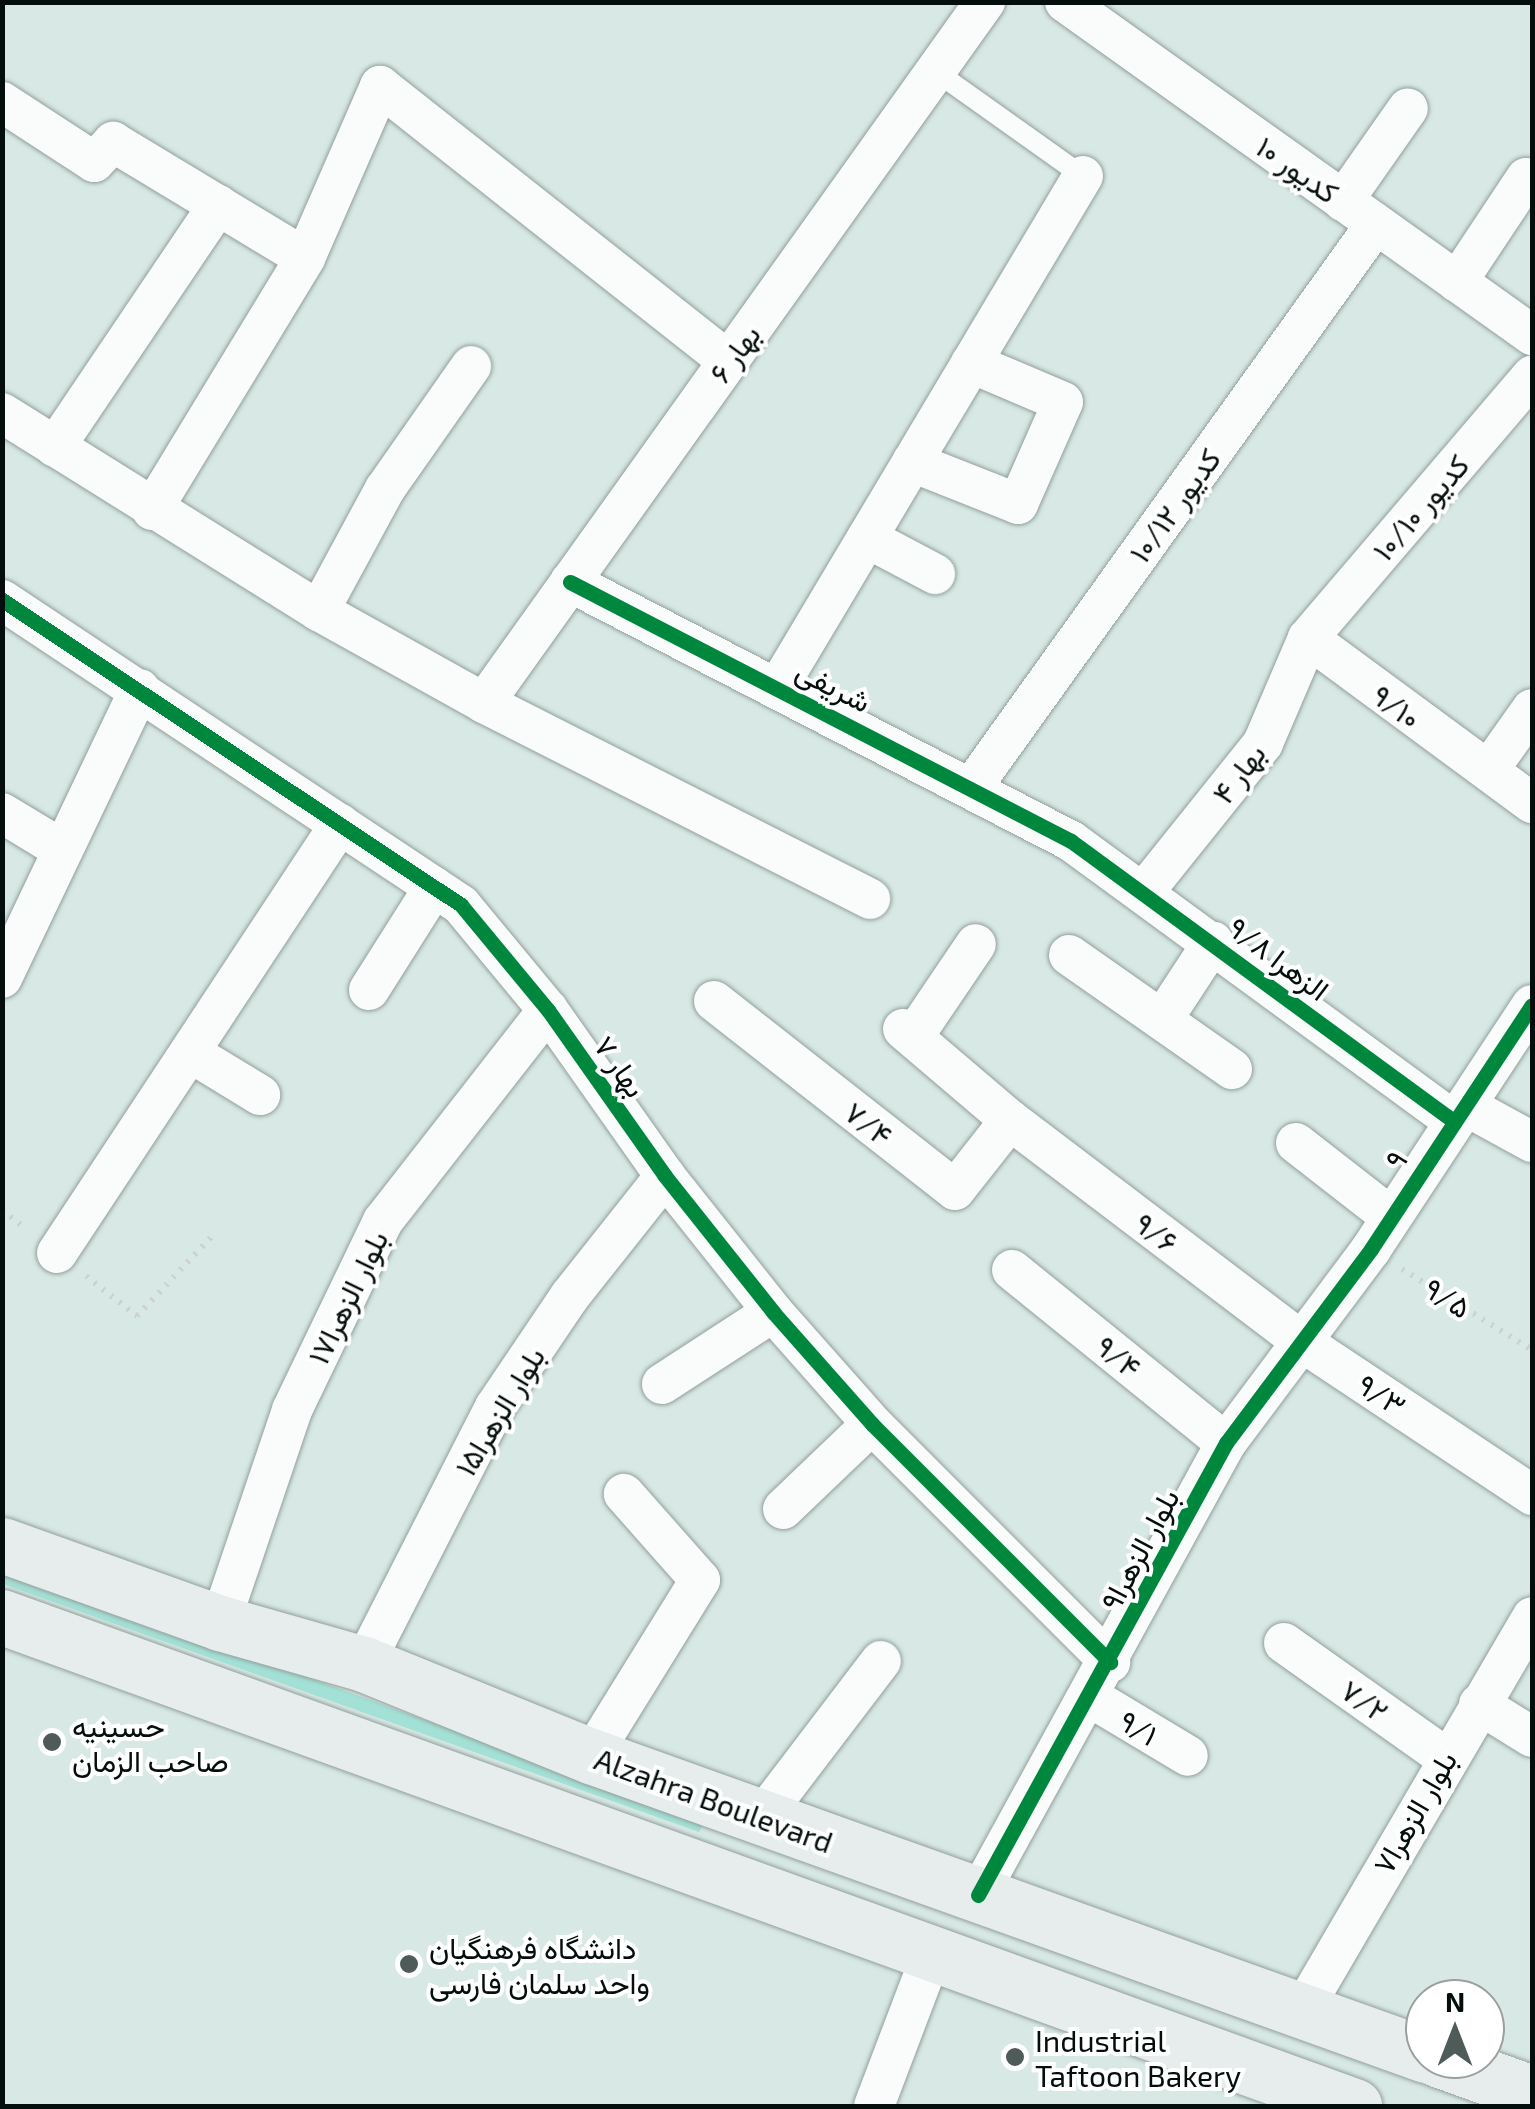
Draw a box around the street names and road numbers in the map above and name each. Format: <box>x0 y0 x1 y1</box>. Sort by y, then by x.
street label: کدیور ۱۰ <box>1250 128 1346 210</box>
street label: بهار ۶ <box>701 317 767 389</box>
street label: کدیور ۱۰/۱۲ <box>1121 441 1227 569</box>
street label: کدیور ۱۰/۱۰ <box>1364 447 1476 567</box>
street label: شریفی <box>791 651 877 719</box>
street label: ۹/۱۰ <box>1366 676 1428 736</box>
street label: بهار ۴ <box>1204 736 1272 810</box>
street label: الزهرا ۹/۸ <box>1222 909 1336 1007</box>
street label: بهار ۷ <box>587 1029 655 1103</box>
street label: ۷/۴ <box>838 1093 900 1153</box>
street label: ۹ <box>1376 1143 1414 1175</box>
street label: ۹/۶ <box>1128 1204 1186 1260</box>
street label: بلوار الزهرا۱۷ <box>299 1224 395 1370</box>
street label: ۹/۵ <box>1418 1269 1478 1325</box>
street label: ۹/۴ <box>1089 1327 1149 1385</box>
street label: بلوار الزهرا۱۵ <box>446 1340 552 1482</box>
street label: ۹/۳ <box>1351 1365 1413 1423</box>
street label: بلوار الزهرا۹ <box>1092 1482 1186 1616</box>
street label: ۷/۲ <box>1335 1671 1395 1729</box>
street label: ۹/۱ <box>1113 1702 1165 1752</box>
street label: Alzahra Boulevard <box>590 1740 838 1860</box>
street label: بلوار الزهرا۷ <box>1365 1744 1463 1880</box>

